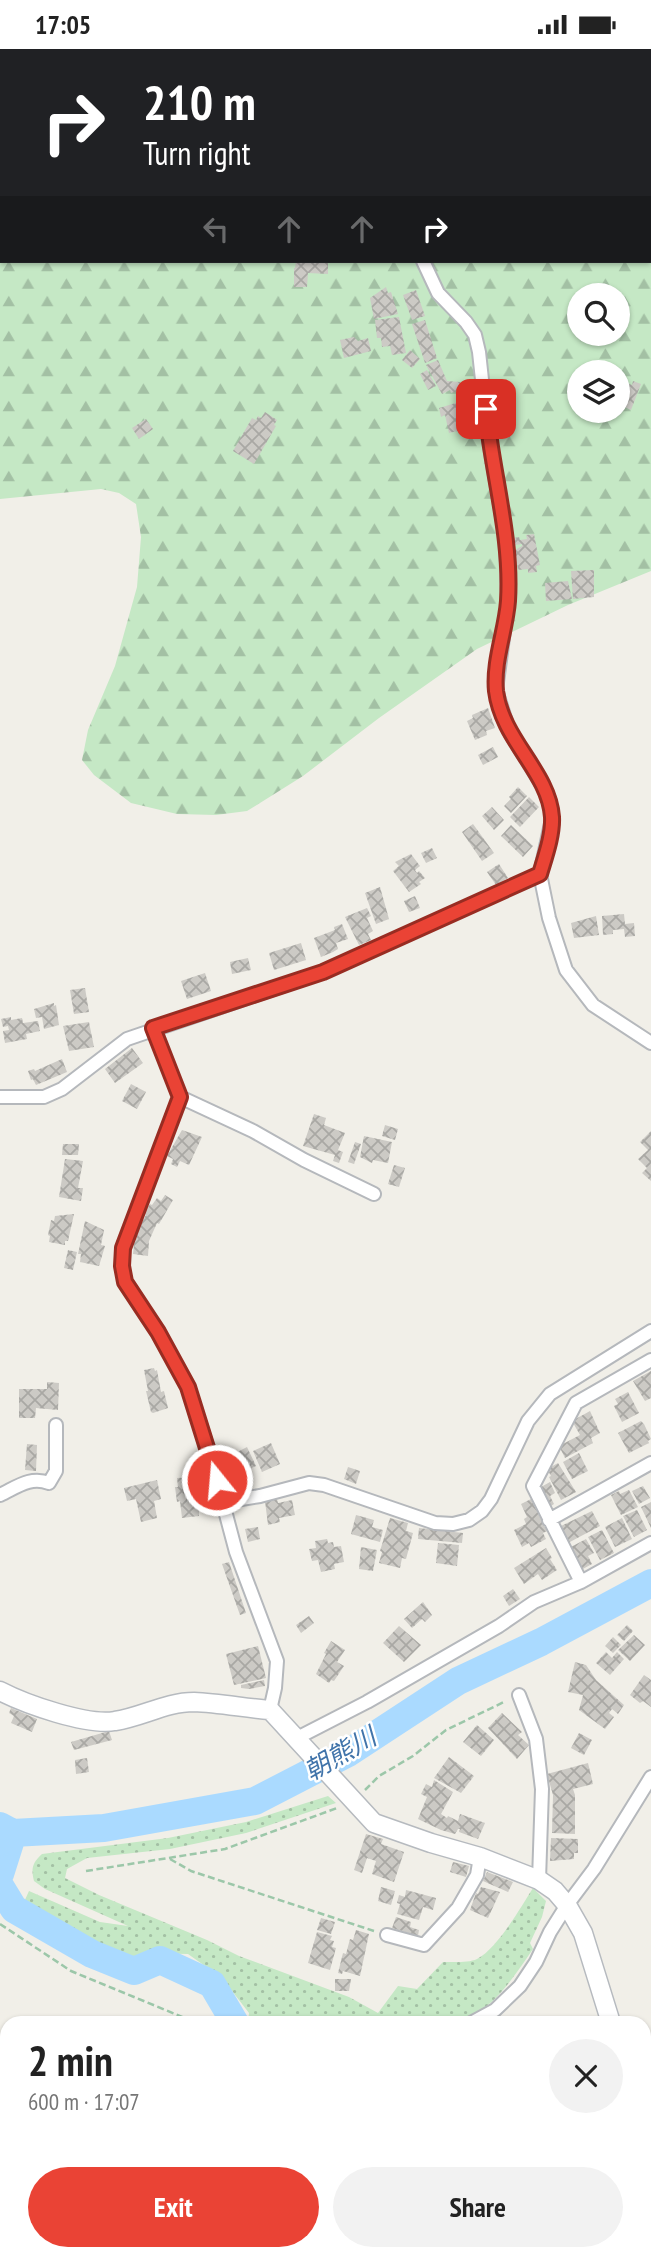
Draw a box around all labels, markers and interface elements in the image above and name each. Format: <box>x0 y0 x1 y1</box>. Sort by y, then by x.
text: 17:05 <box>35 8 91 41</box>
text: 210 m <box>143 70 256 134</box>
icon: right <box>28 77 119 168</box>
text: Turn right <box>143 132 251 174</box>
icon: left <box>197 210 235 248</box>
icon: ahead <box>270 210 308 248</box>
icon: ahead <box>343 210 381 248</box>
icon: right <box>416 210 454 248</box>
map controls <box>567 283 630 423</box>
button: search <box>567 283 630 346</box>
button: layers <box>567 360 630 423</box>
pin <box>456 379 516 439</box>
icon: arrive <box>467 390 505 428</box>
position arrow <box>180 1443 254 1517</box>
water label: 朝熊川 <box>298 1718 384 1787</box>
text: 2 min <box>28 2033 113 2088</box>
button: close <box>549 2039 623 2113</box>
text: 600 m · 17:07 <box>28 2087 140 2116</box>
button: Exit <box>28 2167 319 2247</box>
button: Share <box>333 2167 623 2247</box>

